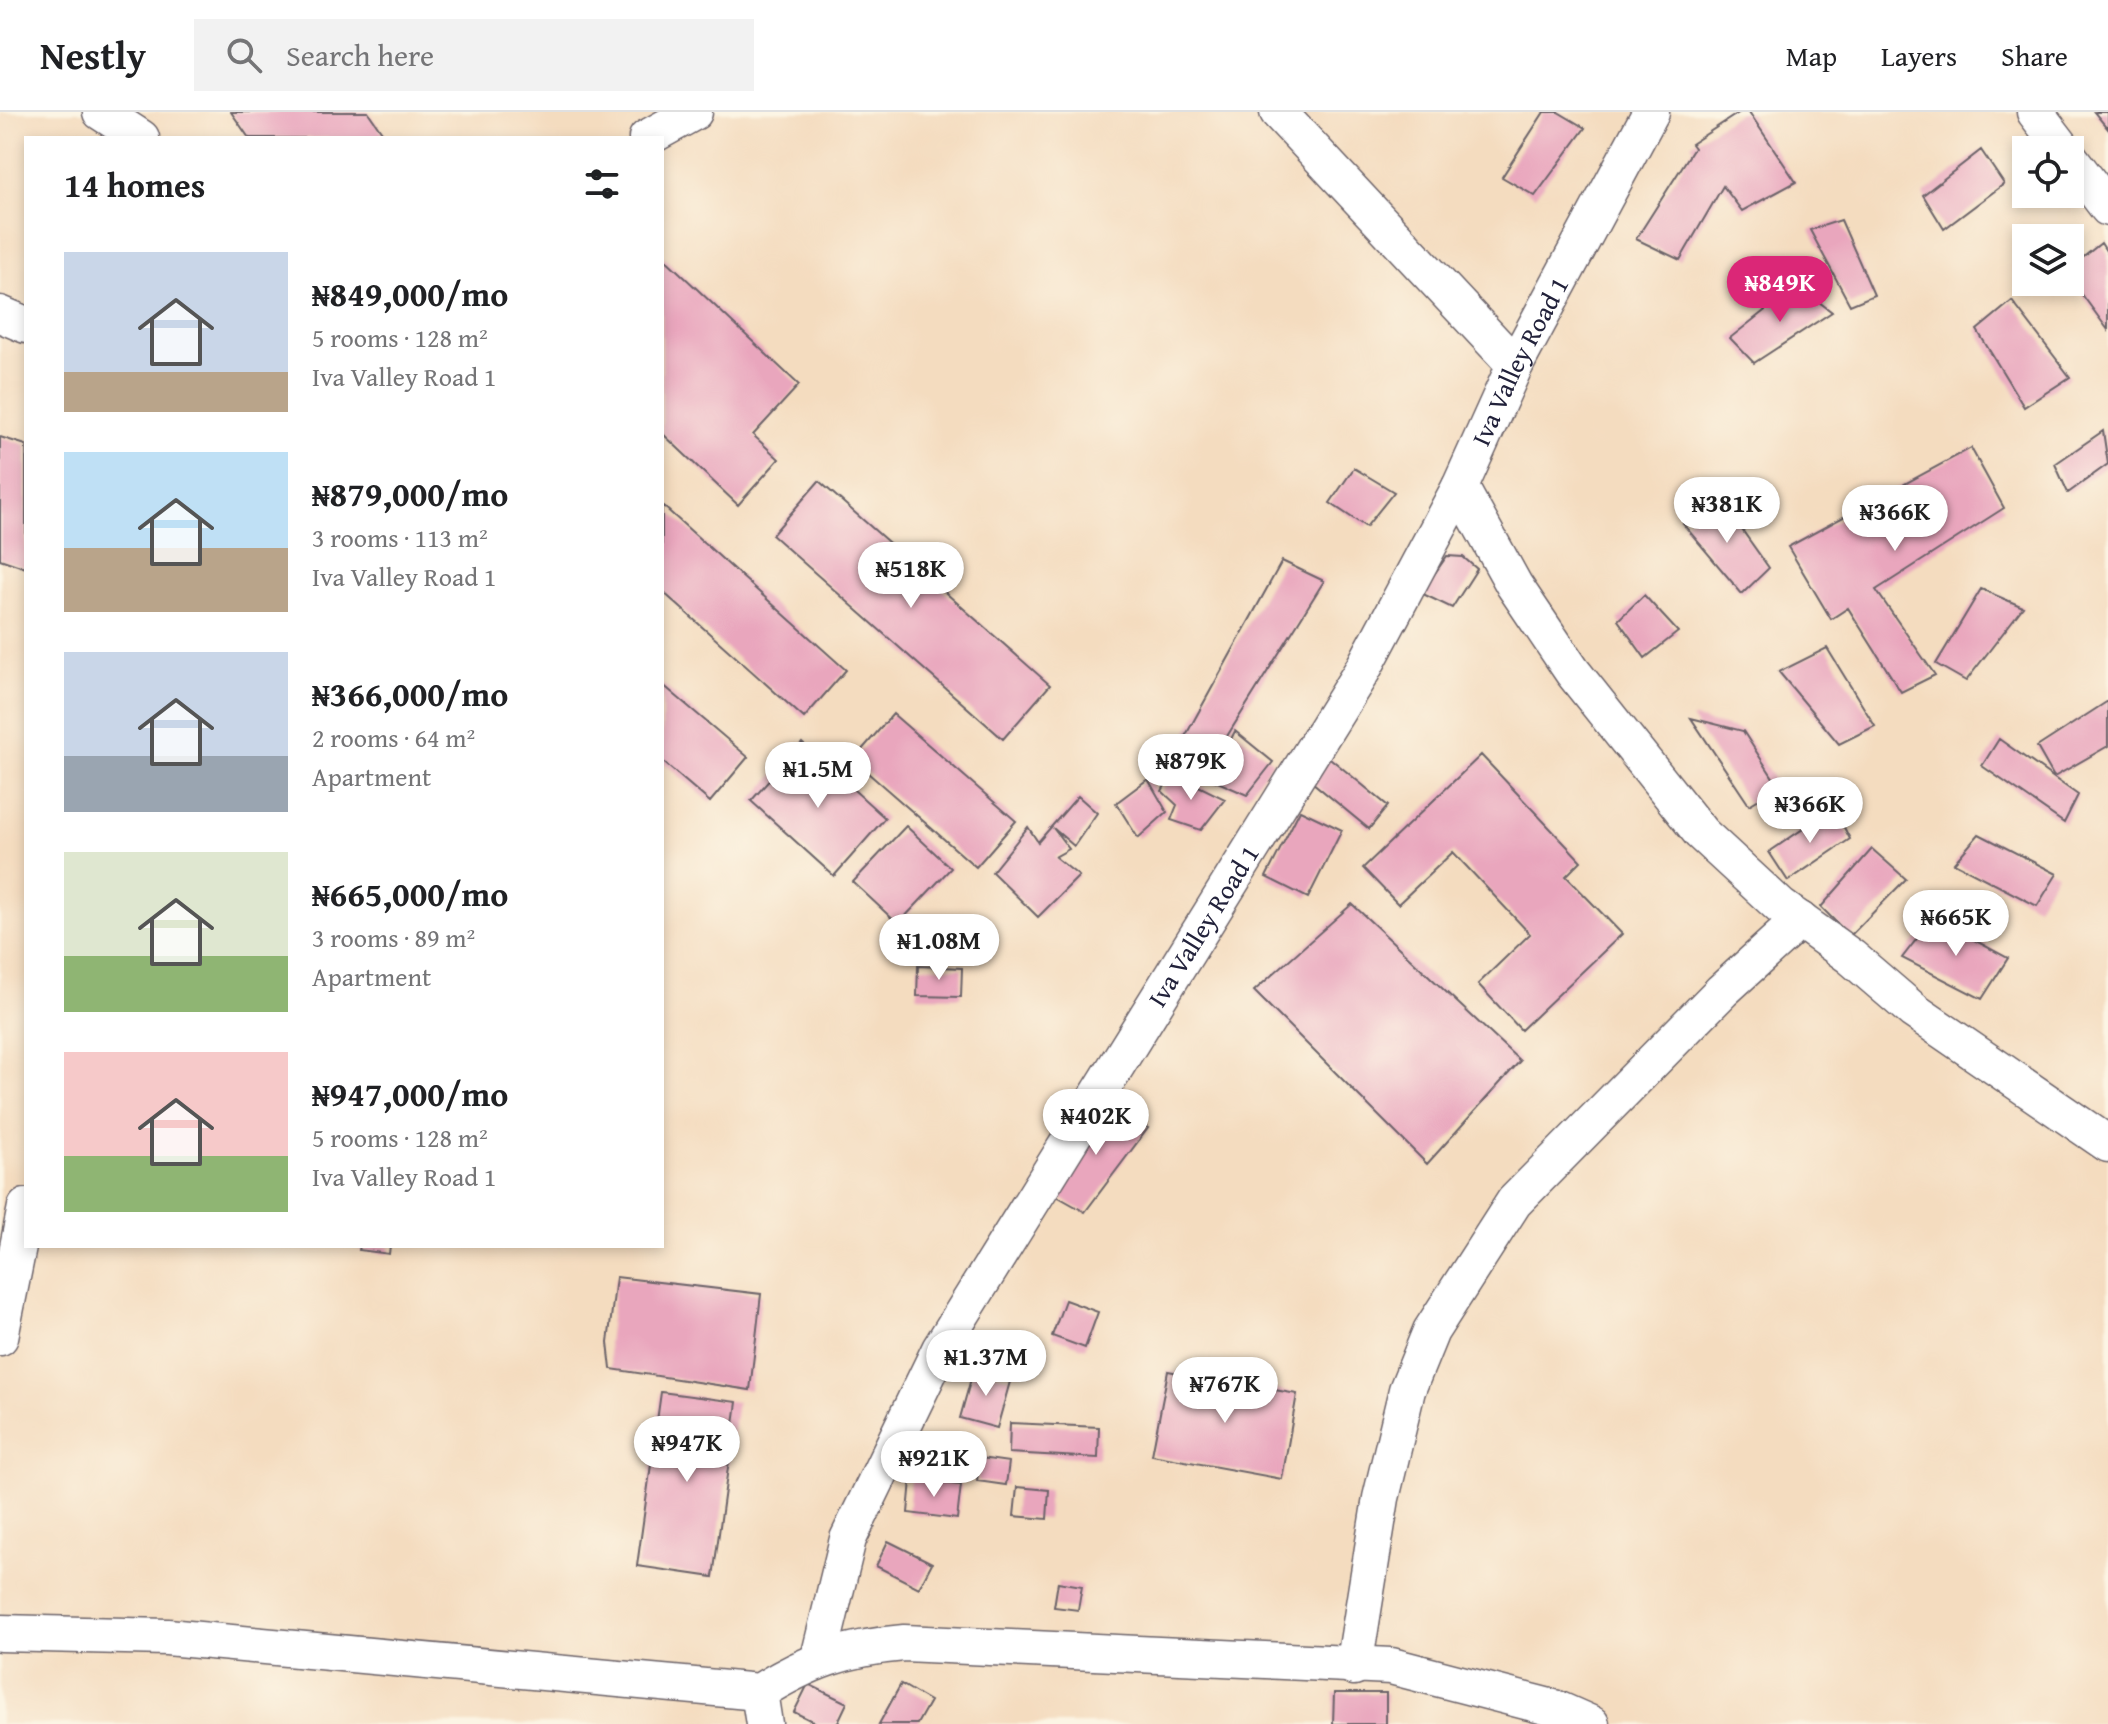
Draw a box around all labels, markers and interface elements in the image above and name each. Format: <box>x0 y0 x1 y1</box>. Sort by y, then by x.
search box <box>194 19 754 91</box>
text: Nestly <box>40 27 146 83</box>
icon: search <box>222 33 266 77</box>
text: Search here <box>286 33 434 77</box>
text: Map <box>1786 35 1837 76</box>
text: Layers <box>1881 35 1957 76</box>
text: Share <box>2001 35 2068 76</box>
map controls <box>2012 136 2084 296</box>
button: locate <box>2012 136 2084 208</box>
text: 14 homes <box>64 160 205 209</box>
icon: filters <box>580 162 624 206</box>
button: layers <box>2012 224 2084 296</box>
pin: ₦849K <box>1724 256 1836 324</box>
text: ₦849K <box>1745 262 1815 301</box>
text: ₦849,000/mo <box>312 269 508 318</box>
street label: Iva Valley Road 1 <box>1461 269 1578 452</box>
icon: home <box>128 284 224 380</box>
text: 5 rooms · 128 m² <box>312 318 488 357</box>
text: Iva Valley Road 1 <box>312 357 496 396</box>
text: ₦879,000/mo <box>312 469 508 518</box>
pin: ₦381K <box>1671 477 1783 545</box>
text: ₦381K <box>1692 483 1762 522</box>
icon: home <box>128 484 224 580</box>
pin: ₦366K <box>1839 485 1951 553</box>
text: ₦366K <box>1860 491 1930 530</box>
text: 3 rooms · 113 m² <box>312 518 488 557</box>
pin: ₦518K <box>855 542 967 610</box>
text: ₦518K <box>876 548 946 587</box>
text: Iva Valley Road 1 <box>312 557 496 596</box>
text: ₦366,000/mo <box>312 669 508 718</box>
icon: home <box>128 684 224 780</box>
text: 2 rooms · 64 m² <box>312 718 475 757</box>
pin: ₦879K <box>1135 734 1247 802</box>
text: ₦879K <box>1156 740 1226 779</box>
pin: ₦1.5M <box>762 742 874 810</box>
text: ₦1.5M <box>783 748 853 787</box>
text: Apartment <box>312 757 431 796</box>
pin: ₦366K <box>1754 777 1866 845</box>
text: ₦366K <box>1775 783 1845 822</box>
street label: Iva Valley Road 1 <box>1138 837 1268 1014</box>
text: ₦665,000/mo <box>312 869 508 918</box>
icon: home <box>128 884 224 980</box>
pin: ₦665K <box>1900 890 2012 958</box>
text: ₦665K <box>1921 896 1991 935</box>
pin: ₦1.08M <box>874 914 1004 982</box>
text: 3 rooms · 89 m² <box>312 918 475 957</box>
text: ₦1.08M <box>897 920 981 959</box>
text: Apartment <box>312 957 431 996</box>
text: ₦947,000/mo <box>312 1069 508 1118</box>
icon: home <box>128 1084 224 1180</box>
pin: ₦402K <box>1040 1089 1152 1157</box>
text: ₦402K <box>1061 1095 1131 1134</box>
text: 5 rooms · 128 m² <box>312 1118 488 1157</box>
text: Iva Valley Road 1 <box>312 1157 496 1196</box>
pin: ₦1.37M <box>921 1330 1051 1398</box>
text: ₦1.37M <box>944 1336 1028 1375</box>
pin: ₦767K <box>1169 1357 1281 1425</box>
text: ₦767K <box>1190 1363 1260 1402</box>
pin: ₦947K <box>631 1416 743 1484</box>
text: ₦947K <box>652 1422 722 1461</box>
pin: ₦921K <box>878 1431 990 1499</box>
text: ₦921K <box>899 1437 969 1476</box>

